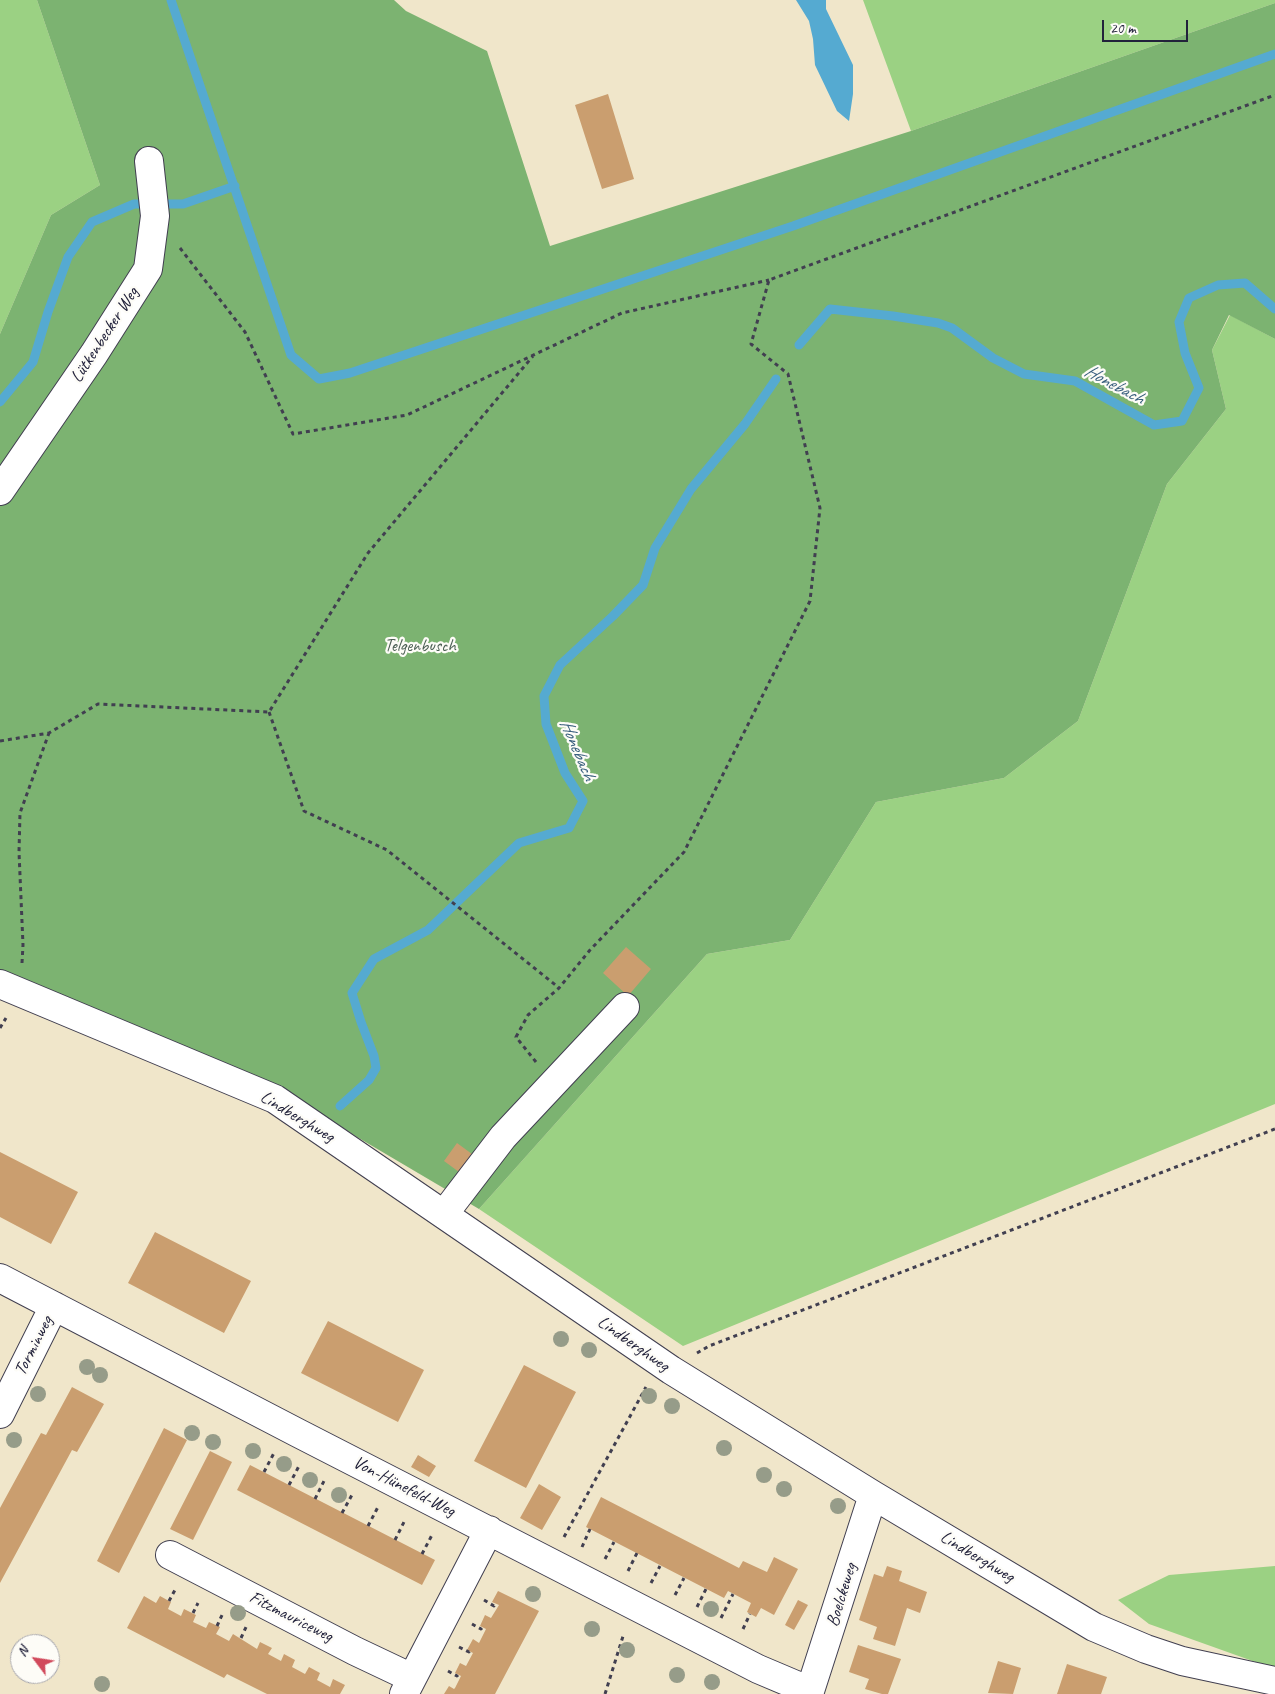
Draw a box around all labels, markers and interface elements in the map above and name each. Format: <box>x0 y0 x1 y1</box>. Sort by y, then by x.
scale bar <box>1105 10 1191 42</box>
text: 20 m <box>1110 19 1136 38</box>
street label: Lütkenbecker Weg <box>66 283 144 387</box>
water label: Honebach <box>1080 360 1148 410</box>
park label: Telgenbusch <box>384 635 456 657</box>
water label: Honebach <box>554 716 600 784</box>
street label: Lindberghweg <box>256 1086 338 1148</box>
street label: Lindberghweg <box>593 1311 673 1377</box>
street label: Torminweg <box>10 1313 58 1379</box>
street label: Von-Hünefeld-Weg <box>349 1452 459 1522</box>
street label: Lindberghweg <box>936 1526 1018 1588</box>
street label: Boelckeweg <box>822 1561 862 1629</box>
street label: Fitzmauriceweg <box>246 1587 336 1647</box>
north arrow <box>10 1634 60 1684</box>
text: N <box>13 1643 32 1660</box>

